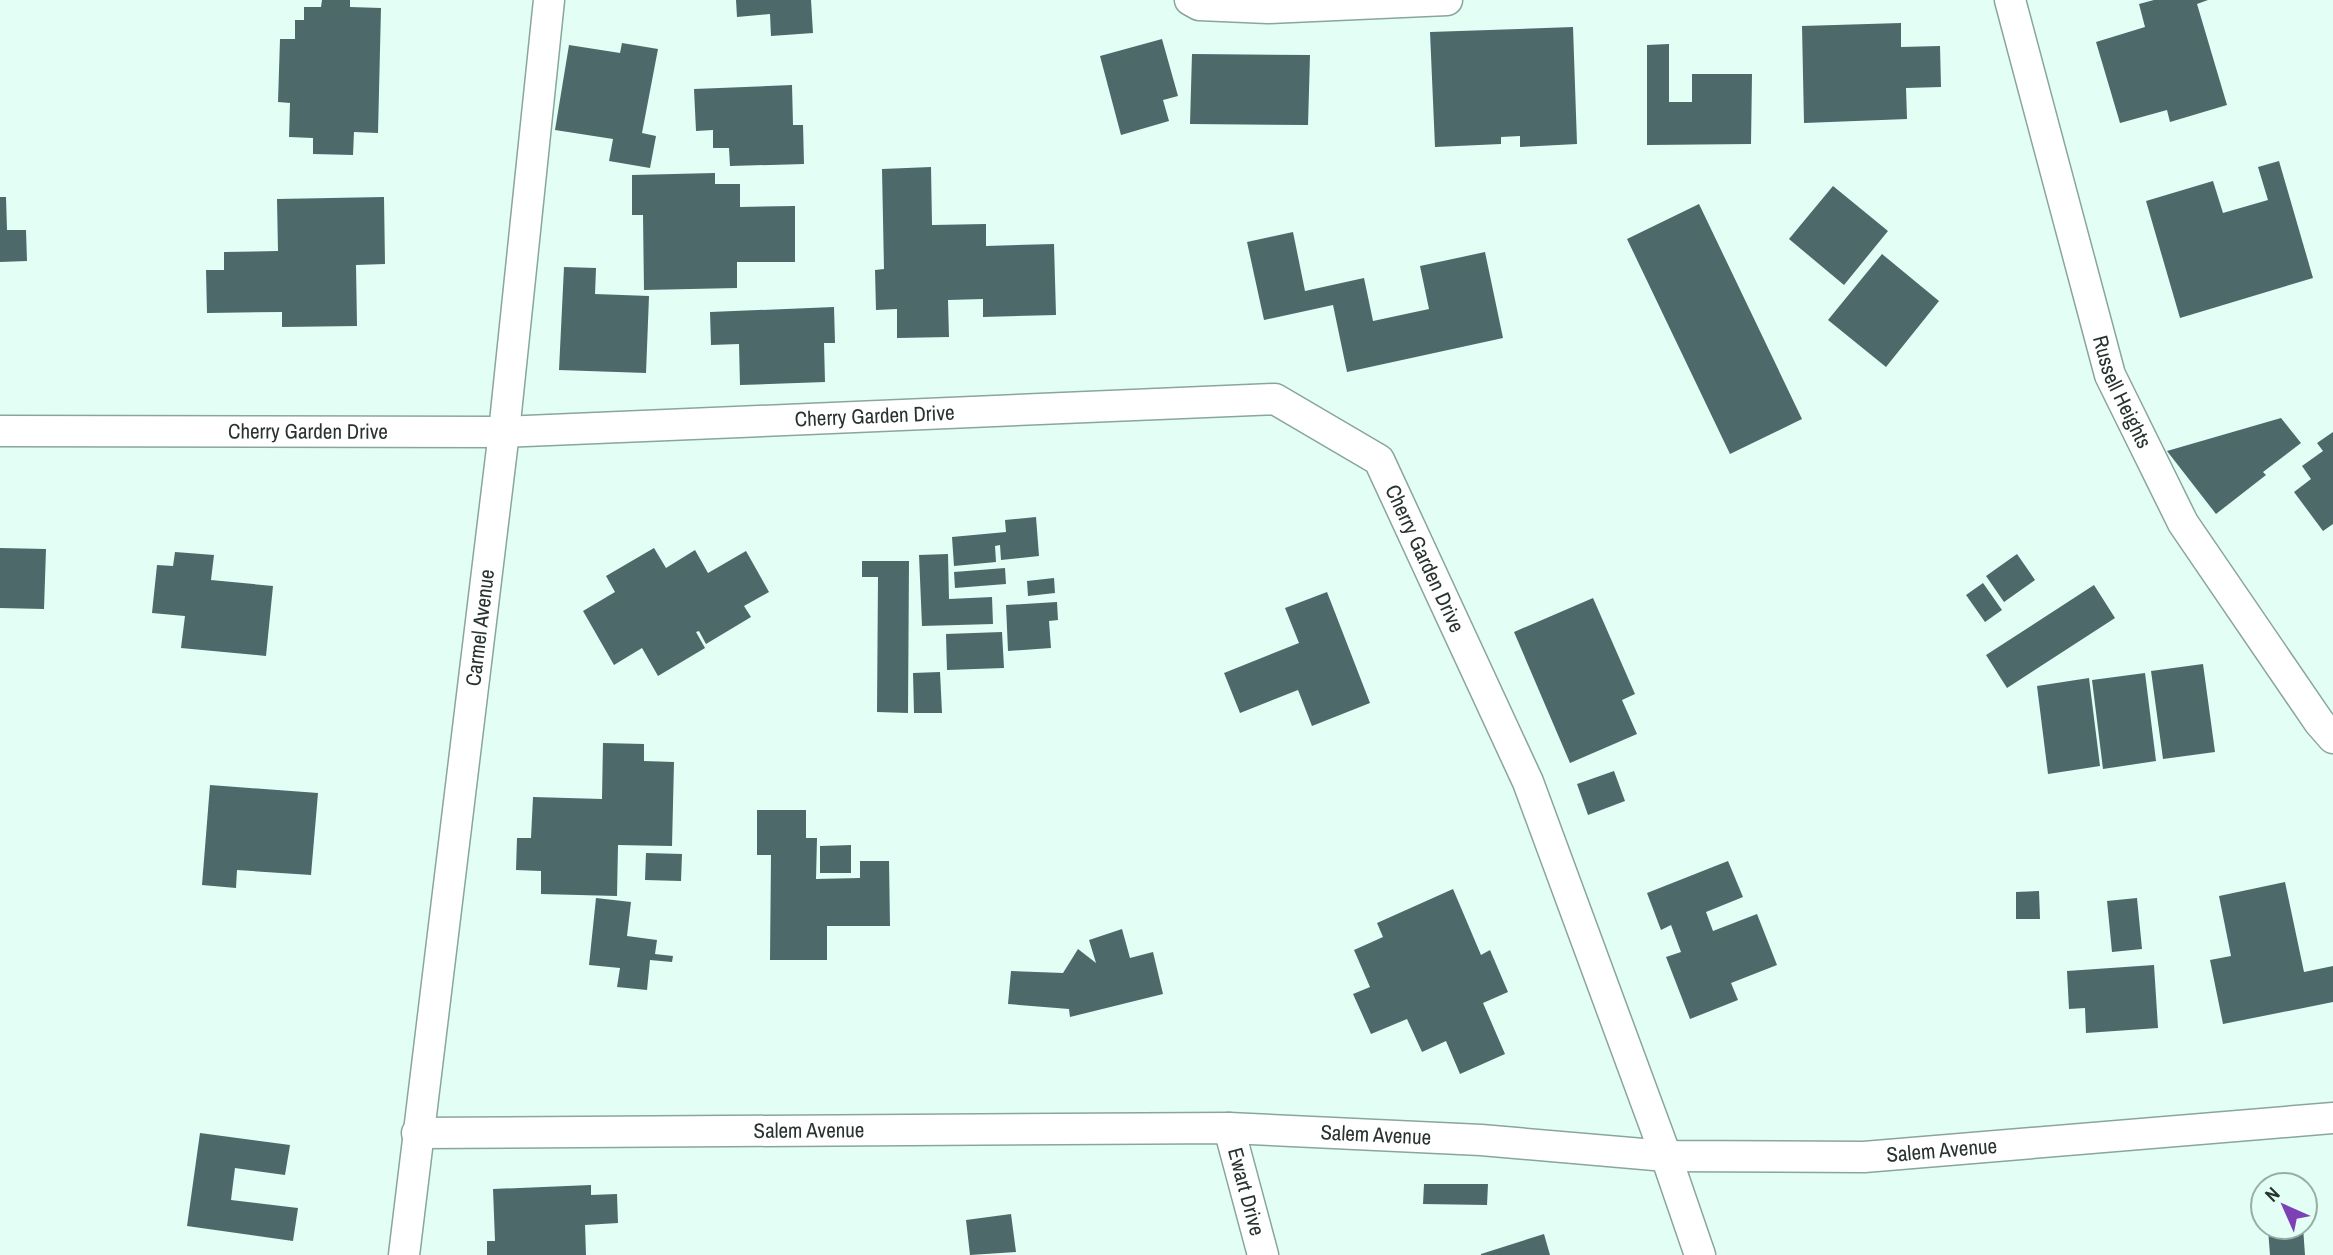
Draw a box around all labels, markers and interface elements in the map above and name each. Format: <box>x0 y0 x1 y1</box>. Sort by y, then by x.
street label: Russell Heights <box>2086 332 2159 453</box>
street label: Cherry Garden Drive <box>794 398 955 434</box>
street label: Cherry Garden Drive <box>228 416 388 446</box>
street label: Cherry Garden Drive <box>1378 480 1472 637</box>
street label: Carmel Avenue <box>458 567 501 688</box>
street label: Salem Avenue <box>753 1115 864 1145</box>
street label: Salem Avenue <box>1320 1117 1432 1152</box>
street label: Salem Avenue <box>1885 1131 1998 1169</box>
street label: Ewart Drive <box>1221 1144 1272 1239</box>
north arrow <box>2249 1171 2319 1241</box>
text: N <box>2259 1181 2285 1207</box>

